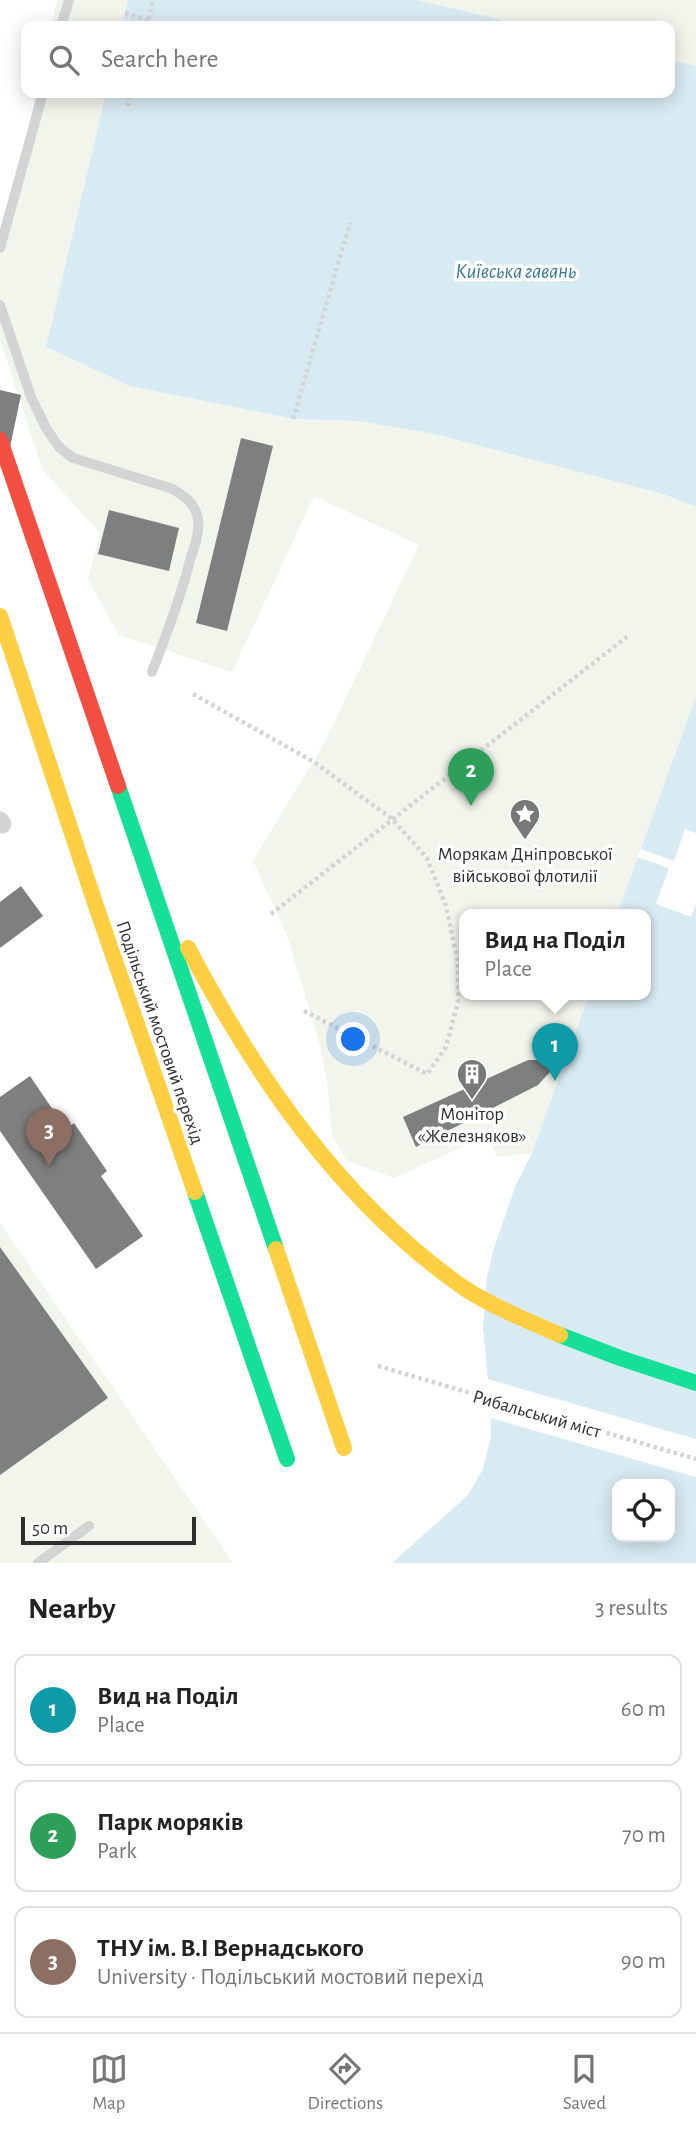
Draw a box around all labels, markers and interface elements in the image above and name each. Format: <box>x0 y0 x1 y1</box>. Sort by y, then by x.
search box <box>21 21 675 98</box>
icon: search <box>45 41 83 79</box>
text: Search here <box>101 46 219 72</box>
water label: Київська гавань <box>456 261 576 282</box>
pin: 2 <box>448 748 494 806</box>
place icon: Морякам Дніпровської військової флотилії <box>508 797 542 841</box>
place label: Морякам Дніпровської військової флотилії <box>437 845 613 886</box>
popup <box>459 909 651 1000</box>
street label: Подільський мостовий перехід <box>112 918 207 1147</box>
text: Вид на Поділ <box>484 927 626 953</box>
text: Place <box>484 958 532 981</box>
your location <box>336 1022 370 1056</box>
pin: 1 <box>532 1023 578 1081</box>
building icon: Монітор «Железняков» <box>455 1057 489 1101</box>
place label: Монітор «Железняков» <box>418 1105 526 1146</box>
pin: 3 <box>26 1108 72 1166</box>
street label: Рибальський міст <box>470 1387 603 1442</box>
map controls <box>612 1479 675 1542</box>
button: locate <box>612 1479 675 1542</box>
scale bar <box>21 1514 196 1546</box>
text: 50 m <box>32 1519 68 1538</box>
text: Nearby <box>28 1594 116 1624</box>
text: 3 results <box>595 1597 668 1620</box>
text: Вид на Поділ <box>97 1683 239 1709</box>
text: 1 <box>49 1698 57 1721</box>
text: 60 m <box>621 1698 666 1721</box>
text: Place <box>97 1714 145 1737</box>
text: Парк моряків <box>97 1809 243 1835</box>
text: 2 <box>48 1824 58 1847</box>
text: 70 m <box>622 1824 666 1847</box>
text: Park <box>97 1840 137 1863</box>
text: ТНУ ім. В.І Вернадського <box>97 1935 364 1961</box>
text: 3 <box>48 1950 58 1973</box>
text: 90 m <box>621 1950 666 1973</box>
text: University · Подільський мостовий перехід <box>97 1966 484 1989</box>
tab: Map <box>90 2050 128 2115</box>
tab: Directions <box>307 2050 383 2115</box>
tab: Saved <box>563 2050 606 2115</box>

